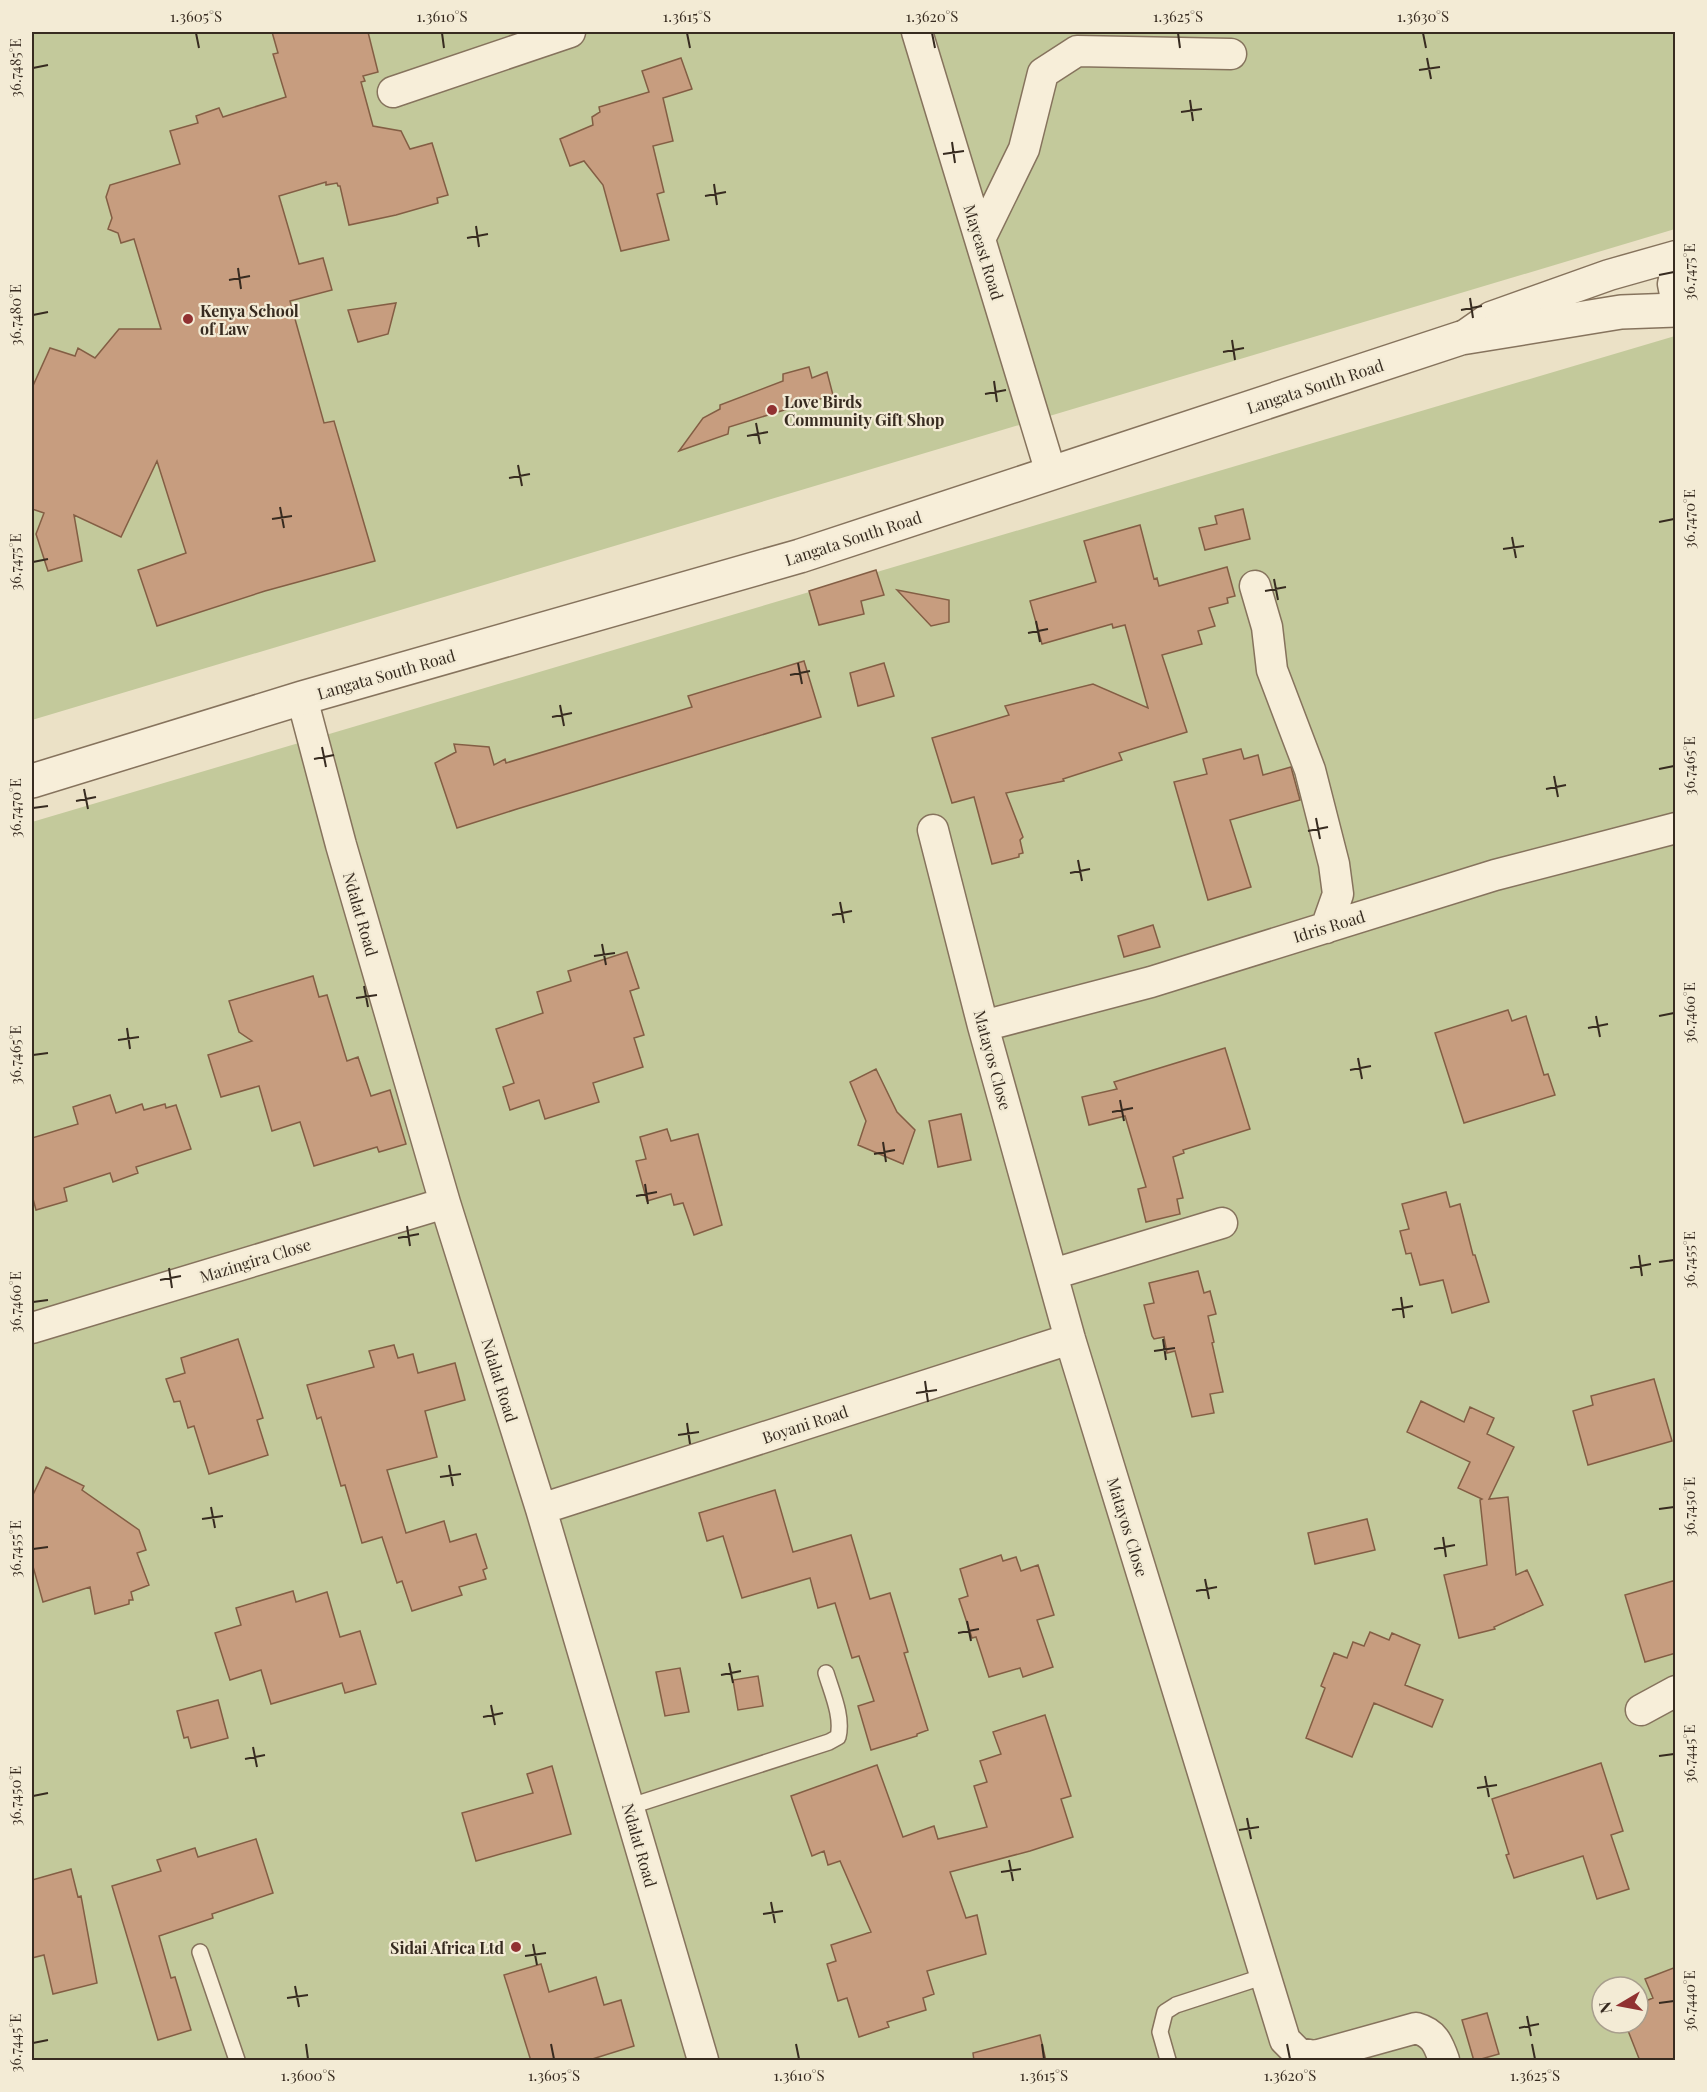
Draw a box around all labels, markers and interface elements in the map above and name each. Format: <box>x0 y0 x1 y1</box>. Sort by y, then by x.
text: 1.3605°S <box>170 6 222 26</box>
text: 1.3610°S <box>416 6 468 26</box>
text: 1.3615°S <box>663 6 711 26</box>
text: 1.3620°S <box>906 6 958 26</box>
text: 1.3625°S <box>1153 6 1203 26</box>
text: 1.3630°S <box>1397 6 1449 26</box>
text: 36.7485°E <box>5 38 25 98</box>
street label: Mayeast Road <box>960 202 1008 302</box>
text: 36.7475°E <box>1679 243 1699 301</box>
text: 36.7480°E <box>5 284 25 346</box>
place label: Kenya School of Law <box>200 300 299 339</box>
marker: Kenya School of Law <box>181 312 195 326</box>
street label: Langata South Road <box>1244 354 1386 418</box>
place label: Love Birds Community Gift Shop <box>784 391 944 430</box>
marker: Love Birds Community Gift Shop <box>765 403 779 417</box>
text: 36.7470°E <box>1679 489 1699 549</box>
street label: Langata South Road <box>782 506 924 570</box>
text: 36.7475°E <box>5 533 25 591</box>
street label: Langata South Road <box>315 644 457 704</box>
text: 36.7465°E <box>1679 736 1699 796</box>
text: 36.7470°E <box>5 778 25 838</box>
street label: Ndalat Road <box>339 869 383 959</box>
street label: Idris Road <box>1291 905 1367 947</box>
text: 36.7460°E <box>1679 982 1699 1044</box>
street label: Matayos Close <box>970 1008 1016 1112</box>
text: 36.7465°E <box>5 1025 25 1085</box>
text: 36.7455°E <box>1679 1231 1699 1289</box>
street label: Mazingira Close <box>197 1233 313 1287</box>
text: 36.7460°E <box>5 1271 25 1333</box>
street label: Ndalat Road <box>477 1336 523 1424</box>
street label: Boyani Road <box>759 1400 851 1448</box>
street label: Matayos Close <box>1103 1475 1153 1579</box>
text: 36.7450°E <box>1679 1477 1699 1537</box>
text: 36.7455°E <box>5 1520 25 1578</box>
text: 36.7445°E <box>1679 1725 1699 1783</box>
text: 36.7450°E <box>5 1766 25 1826</box>
street label: Ndalat Road <box>618 1800 662 1890</box>
place label: Sidai Africa Ltd <box>390 1937 504 1958</box>
marker: Sidai Africa Ltd <box>509 1940 523 1954</box>
text: 36.7440°E <box>1679 1970 1699 2032</box>
north arrow <box>1590 1975 1650 2035</box>
text: N <box>1593 2000 1616 2015</box>
text: 36.7445°E <box>5 2014 25 2072</box>
text: 1.3600°S <box>281 2065 335 2085</box>
text: 1.3605°S <box>528 2065 580 2085</box>
text: 1.3610°S <box>773 2065 825 2085</box>
text: 1.3615°S <box>1020 2065 1068 2085</box>
text: 1.3620°S <box>1264 2065 1316 2085</box>
text: 1.3625°S <box>1510 2065 1560 2085</box>

